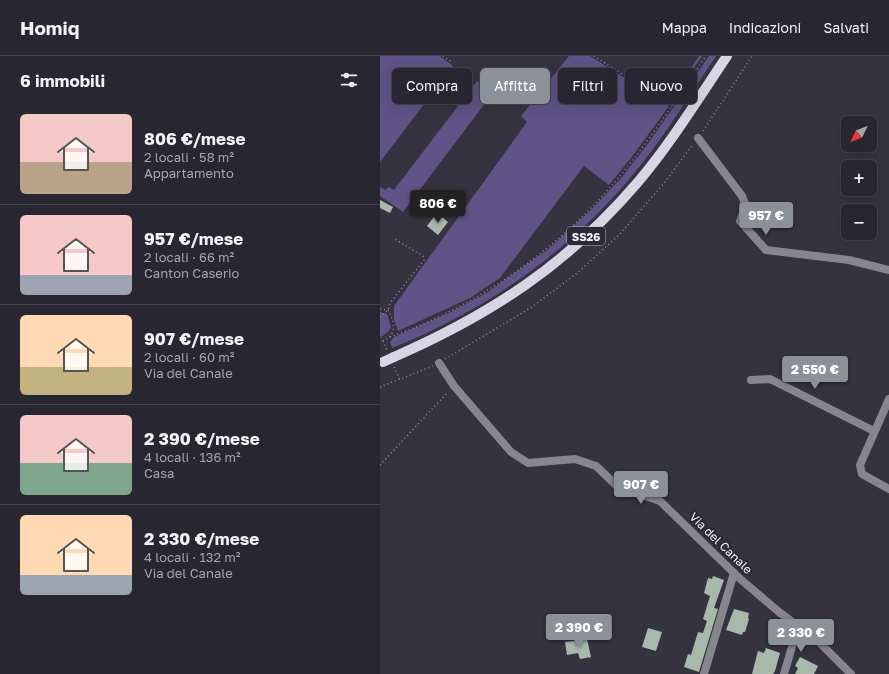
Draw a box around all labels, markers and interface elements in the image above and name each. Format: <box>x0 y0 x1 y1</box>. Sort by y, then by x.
text: Homiq <box>20 16 79 39</box>
text: Mappa <box>662 19 707 36</box>
text: Indicazioni <box>729 19 801 36</box>
text: Salvati <box>823 19 869 36</box>
chip: Compra <box>392 68 472 104</box>
chip: Affitta <box>480 68 550 104</box>
chip: Filtri <box>558 68 617 104</box>
chip: Nuovo <box>625 68 697 104</box>
icon: filters <box>338 69 360 91</box>
text: 6 immobili <box>20 70 105 91</box>
north arrow <box>841 116 877 152</box>
map controls <box>841 116 877 240</box>
text: 806 €/mese <box>144 128 246 149</box>
icon: home <box>52 130 100 178</box>
text: 2 locali · 58 m² <box>144 149 234 165</box>
button: + <box>841 160 877 196</box>
text: Appartamento <box>144 165 234 181</box>
pin: 806 € <box>410 190 466 224</box>
text: 806 € <box>419 195 457 211</box>
pin: 957 € <box>738 202 794 236</box>
button: − <box>841 204 877 240</box>
text: 957 € <box>748 207 784 223</box>
road number: SS26 <box>567 227 605 245</box>
text: 957 €/mese <box>144 228 243 249</box>
icon: home <box>52 231 100 279</box>
text: 2 locali · 66 m² <box>144 249 234 265</box>
text: Canton Caserio <box>144 265 239 281</box>
text: 907 €/mese <box>144 328 244 349</box>
icon: home <box>52 331 100 379</box>
text: 2 locali · 60 m² <box>144 349 234 365</box>
pin: 2 550 € <box>778 356 852 390</box>
text: 2 550 € <box>791 361 839 377</box>
text: Via del Canale <box>144 365 233 381</box>
text: 2 390 €/mese <box>144 428 260 449</box>
icon: home <box>52 431 100 479</box>
text: 4 locali · 136 m² <box>144 449 241 465</box>
text: Casa <box>144 465 174 481</box>
pin: 907 € <box>613 471 669 505</box>
text: 907 € <box>623 476 659 492</box>
street label: Via del Canale <box>686 509 756 577</box>
text: 2 330 €/mese <box>144 528 259 549</box>
icon: home <box>52 531 100 579</box>
text: 4 locali · 132 m² <box>144 549 240 565</box>
text: Via del Canale <box>144 565 233 581</box>
pin: 2 390 € <box>542 614 616 648</box>
text: 2 390 € <box>555 619 603 635</box>
pin: 2 330 € <box>764 619 838 653</box>
text: 2 330 € <box>777 624 825 640</box>

